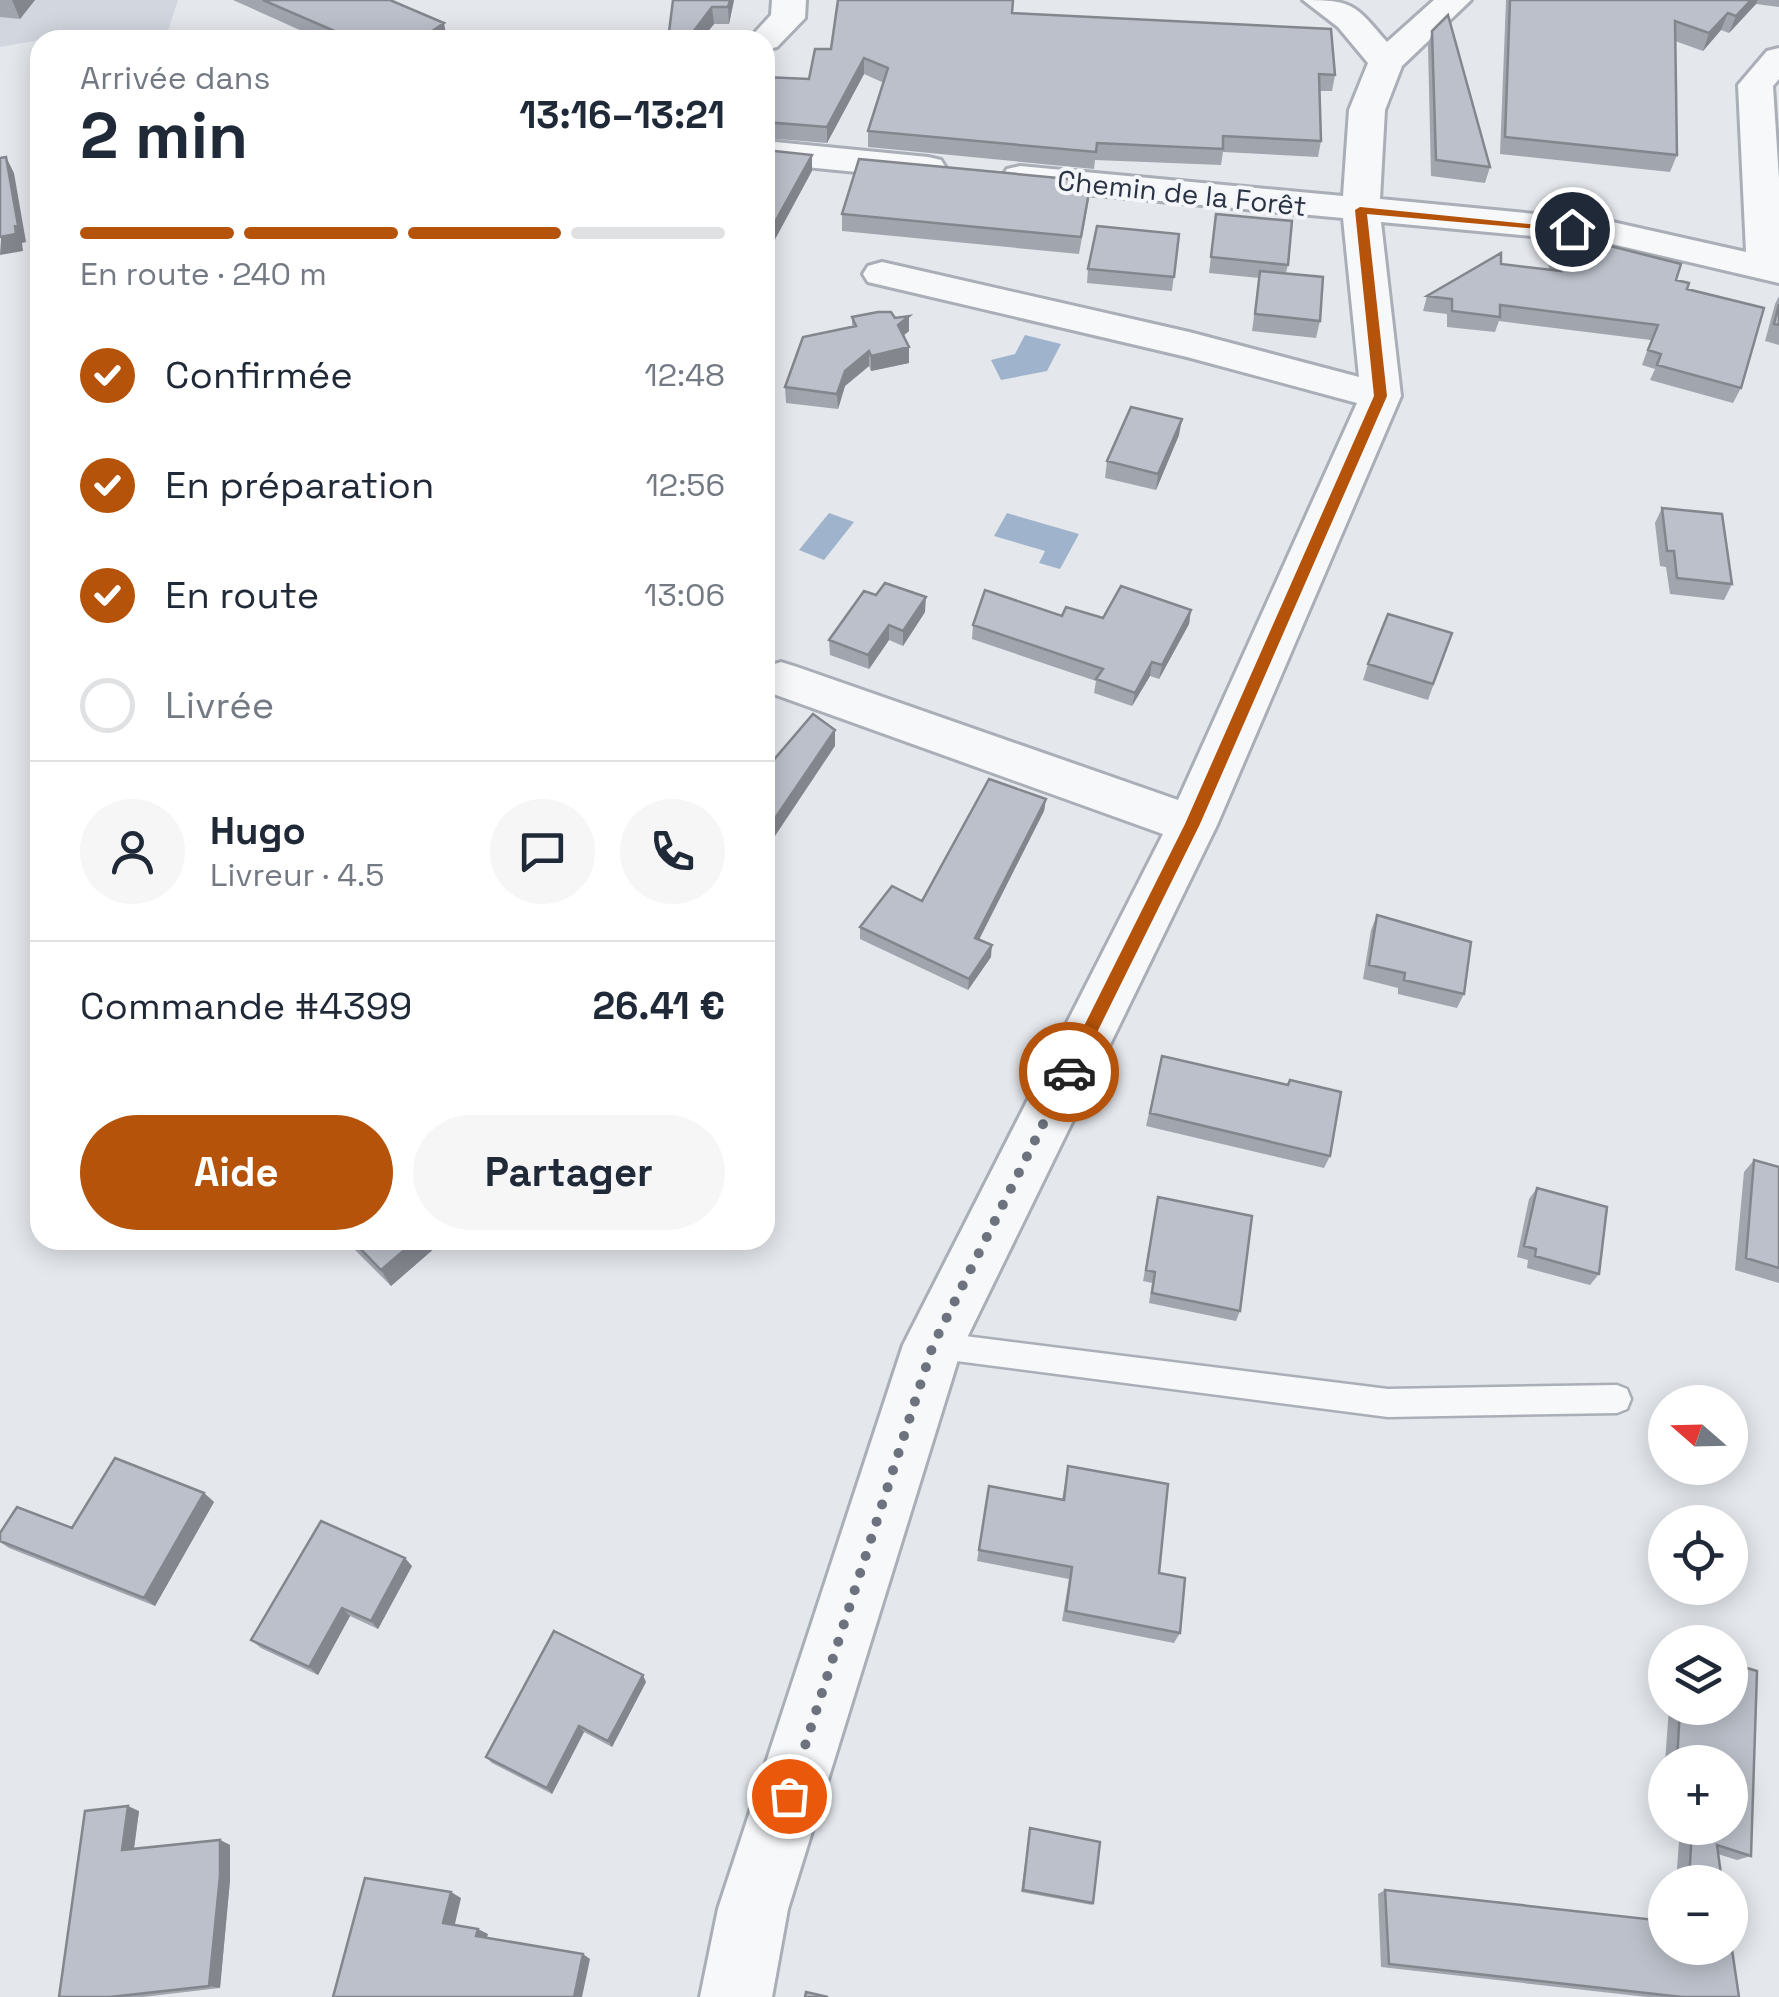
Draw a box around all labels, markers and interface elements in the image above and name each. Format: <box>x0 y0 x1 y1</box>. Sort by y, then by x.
text: Arrivée dans <box>80 58 270 98</box>
text: 13:16–13:21 <box>519 91 725 139</box>
text: 2 min <box>80 94 248 177</box>
street label: Chemin de la Forêt <box>1056 162 1308 224</box>
pin <box>1530 187 1615 272</box>
icon: home <box>1545 202 1600 257</box>
text: En route · 240 m <box>80 254 327 294</box>
icon: check <box>80 348 135 403</box>
text: Confirmée <box>165 351 353 399</box>
text: 12:48 <box>644 355 725 395</box>
icon: check <box>80 458 135 513</box>
text: En préparation <box>165 461 434 509</box>
text: 12:56 <box>645 465 725 505</box>
icon: check <box>80 568 135 623</box>
text: En route <box>165 571 319 619</box>
text: 13:06 <box>644 575 725 615</box>
text: Livrée <box>165 681 274 729</box>
button: person <box>80 799 185 904</box>
button: chat <box>490 799 595 904</box>
button: phone <box>620 799 725 904</box>
text: Hugo <box>210 807 306 855</box>
text: Livreur · 4.5 <box>210 855 384 895</box>
text: Commande #4399 <box>80 982 412 1030</box>
text: 26.41 € <box>592 982 725 1030</box>
courier <box>1019 1022 1119 1122</box>
icon: car <box>1042 1045 1097 1100</box>
button: Aide <box>80 1115 393 1230</box>
button: Partager <box>413 1115 725 1230</box>
north arrow <box>1648 1385 1748 1485</box>
map controls <box>1648 1385 1748 1965</box>
button: locate <box>1648 1505 1748 1605</box>
button: layers <box>1648 1625 1748 1725</box>
button: + <box>1648 1745 1748 1845</box>
pin <box>747 1754 832 1839</box>
icon: bag <box>762 1769 817 1824</box>
button: − <box>1648 1865 1748 1965</box>

